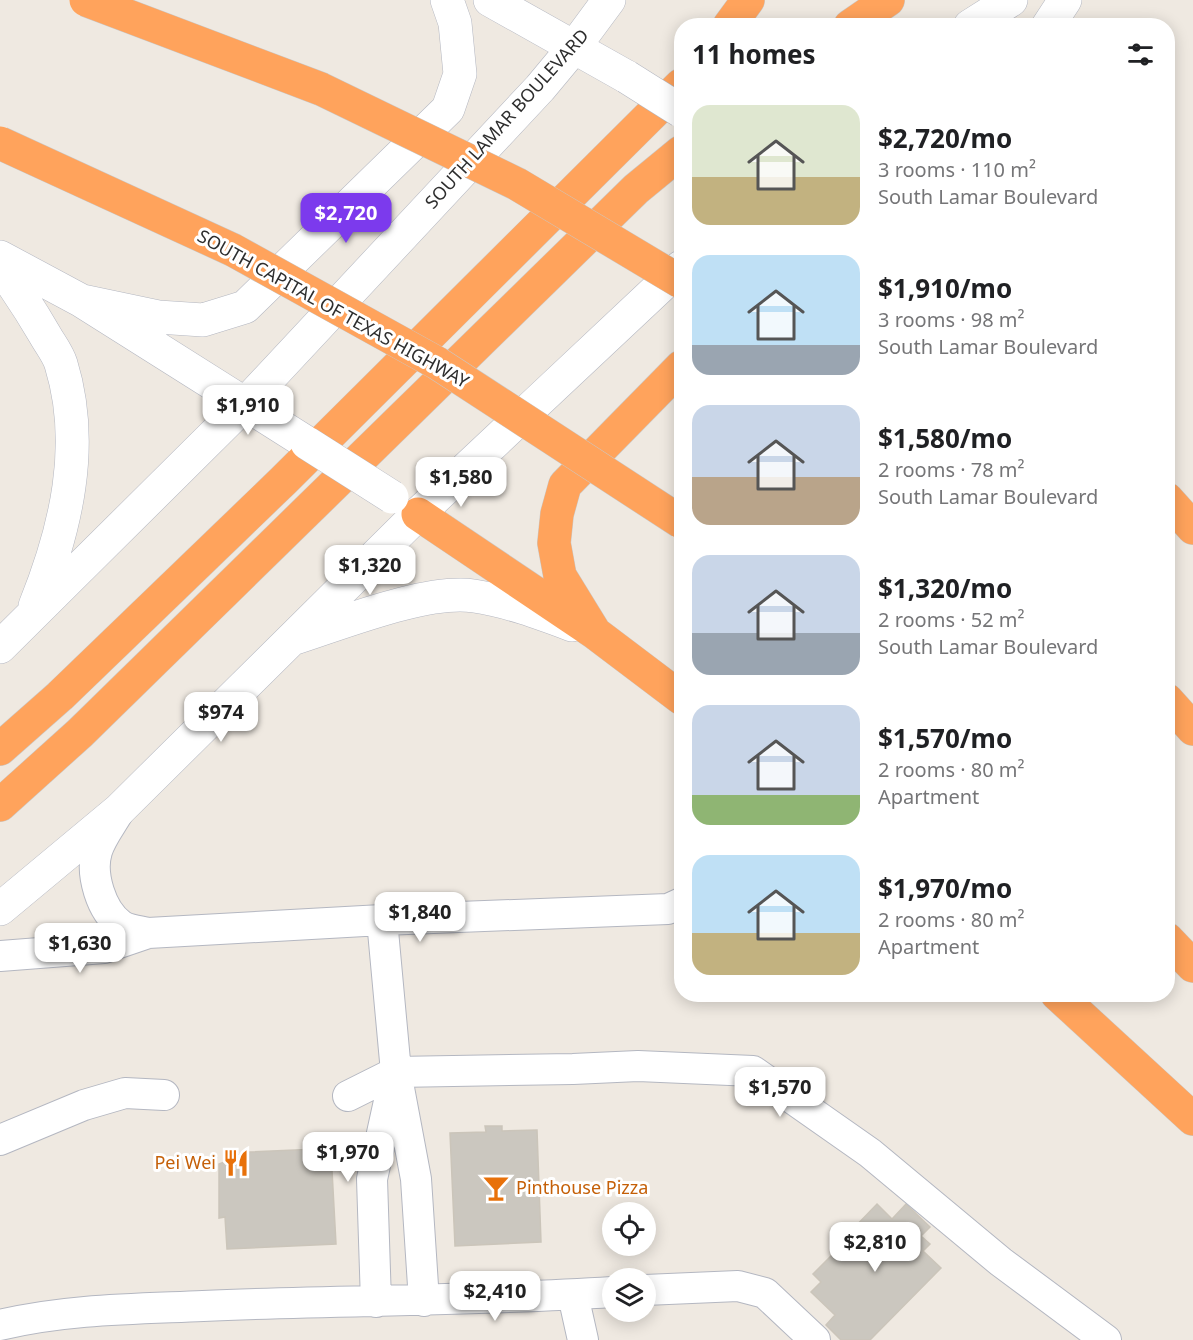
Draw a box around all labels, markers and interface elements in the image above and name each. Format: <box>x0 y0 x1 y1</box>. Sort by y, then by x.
street label: SOUTH LAMAR BOULEVARD <box>419 23 593 213</box>
text: 11 homes <box>692 36 816 72</box>
icon: filters <box>1124 38 1157 71</box>
text: $2,720/mo <box>878 120 1012 156</box>
icon: home <box>740 129 812 201</box>
text: 3 rooms · 110 m² <box>878 156 1036 183</box>
text: South Lamar Boulevard <box>878 183 1098 210</box>
pin: $2,720 <box>297 193 395 244</box>
text: $2,720 <box>315 199 377 226</box>
street label: SOUTH CAPITAL OF TEXAS HIGHWAY <box>194 223 474 393</box>
text: $1,910/mo <box>878 270 1012 306</box>
icon: home <box>740 279 812 351</box>
text: 3 rooms · 98 m² <box>878 306 1025 333</box>
text: South Lamar Boulevard <box>878 333 1098 360</box>
pin: $1,910 <box>199 385 297 436</box>
text: $1,910 <box>217 391 279 418</box>
text: $1,580/mo <box>878 420 1012 456</box>
icon: home <box>740 429 812 501</box>
text: 2 rooms · 78 m² <box>878 456 1025 483</box>
pin: $1,580 <box>412 457 510 508</box>
text: $1,580 <box>430 463 492 490</box>
text: South Lamar Boulevard <box>878 483 1098 510</box>
pin: $1,320 <box>321 545 419 596</box>
text: $1,320 <box>339 551 401 578</box>
text: $1,320/mo <box>878 570 1012 606</box>
icon: home <box>740 579 812 651</box>
text: 2 rooms · 52 m² <box>878 606 1025 633</box>
text: South Lamar Boulevard <box>878 633 1098 660</box>
pin: $974 <box>185 692 257 743</box>
text: $974 <box>198 698 244 725</box>
text: $1,570/mo <box>878 720 1012 756</box>
icon: home <box>740 729 812 801</box>
text: 2 rooms · 80 m² <box>878 756 1025 783</box>
text: Apartment <box>878 783 979 810</box>
text: $1,970/mo <box>878 870 1012 906</box>
icon: home <box>740 879 812 951</box>
pin: $1,840 <box>371 892 469 943</box>
text: $1,840 <box>389 898 451 925</box>
text: 2 rooms · 80 m² <box>878 906 1025 933</box>
pin: $1,630 <box>31 923 129 974</box>
text: $1,630 <box>49 929 111 956</box>
text: Apartment <box>878 933 979 960</box>
pin: $1,570 <box>731 1067 829 1118</box>
text: $1,570 <box>749 1073 811 1100</box>
pin: $1,970 <box>299 1132 397 1183</box>
text: $1,970 <box>317 1138 379 1165</box>
restaurant icon: Pei Wei <box>221 1148 251 1178</box>
place label: Pei Wei <box>154 1150 216 1174</box>
bar icon: Pinthouse Pizza <box>481 1173 511 1203</box>
place label: Pinthouse Pizza <box>516 1175 648 1199</box>
map controls <box>602 1202 656 1322</box>
button: locate <box>602 1202 656 1256</box>
pin: $2,810 <box>826 1222 924 1273</box>
text: $2,810 <box>844 1228 906 1255</box>
button: layers <box>602 1268 656 1322</box>
pin: $2,410 <box>446 1271 544 1322</box>
text: $2,410 <box>464 1277 526 1304</box>

